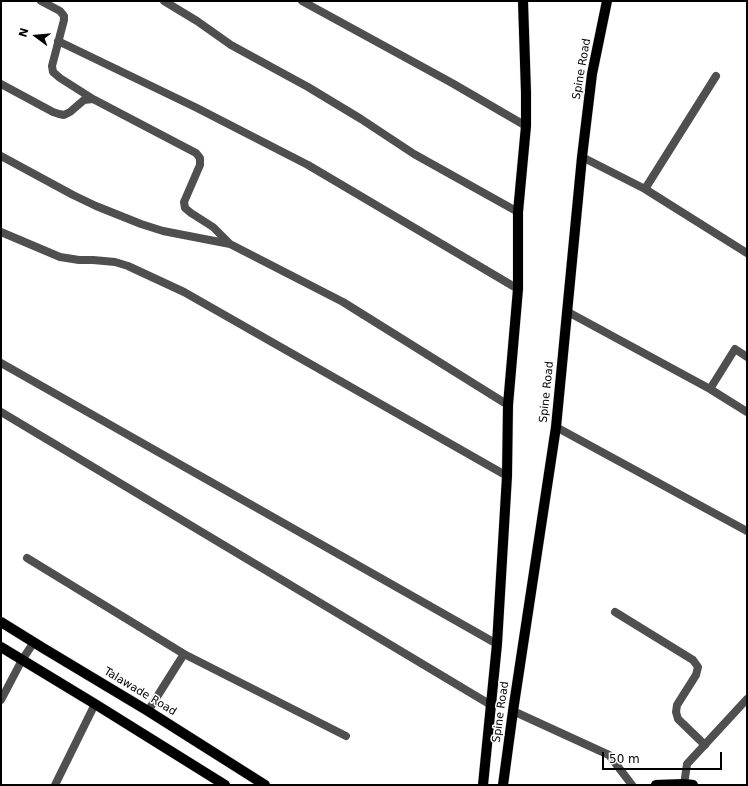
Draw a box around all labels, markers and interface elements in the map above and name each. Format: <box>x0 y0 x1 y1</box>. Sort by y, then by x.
north arrow <box>16 16 56 56</box>
text: N <box>16 26 32 39</box>
street label: Spine Road <box>570 37 594 101</box>
street label: Spine Road <box>537 361 557 423</box>
street label: Talawade Road <box>101 665 179 719</box>
street label: Spine Road <box>490 680 512 744</box>
scale bar <box>604 744 724 770</box>
text: 50 m <box>609 752 640 766</box>

